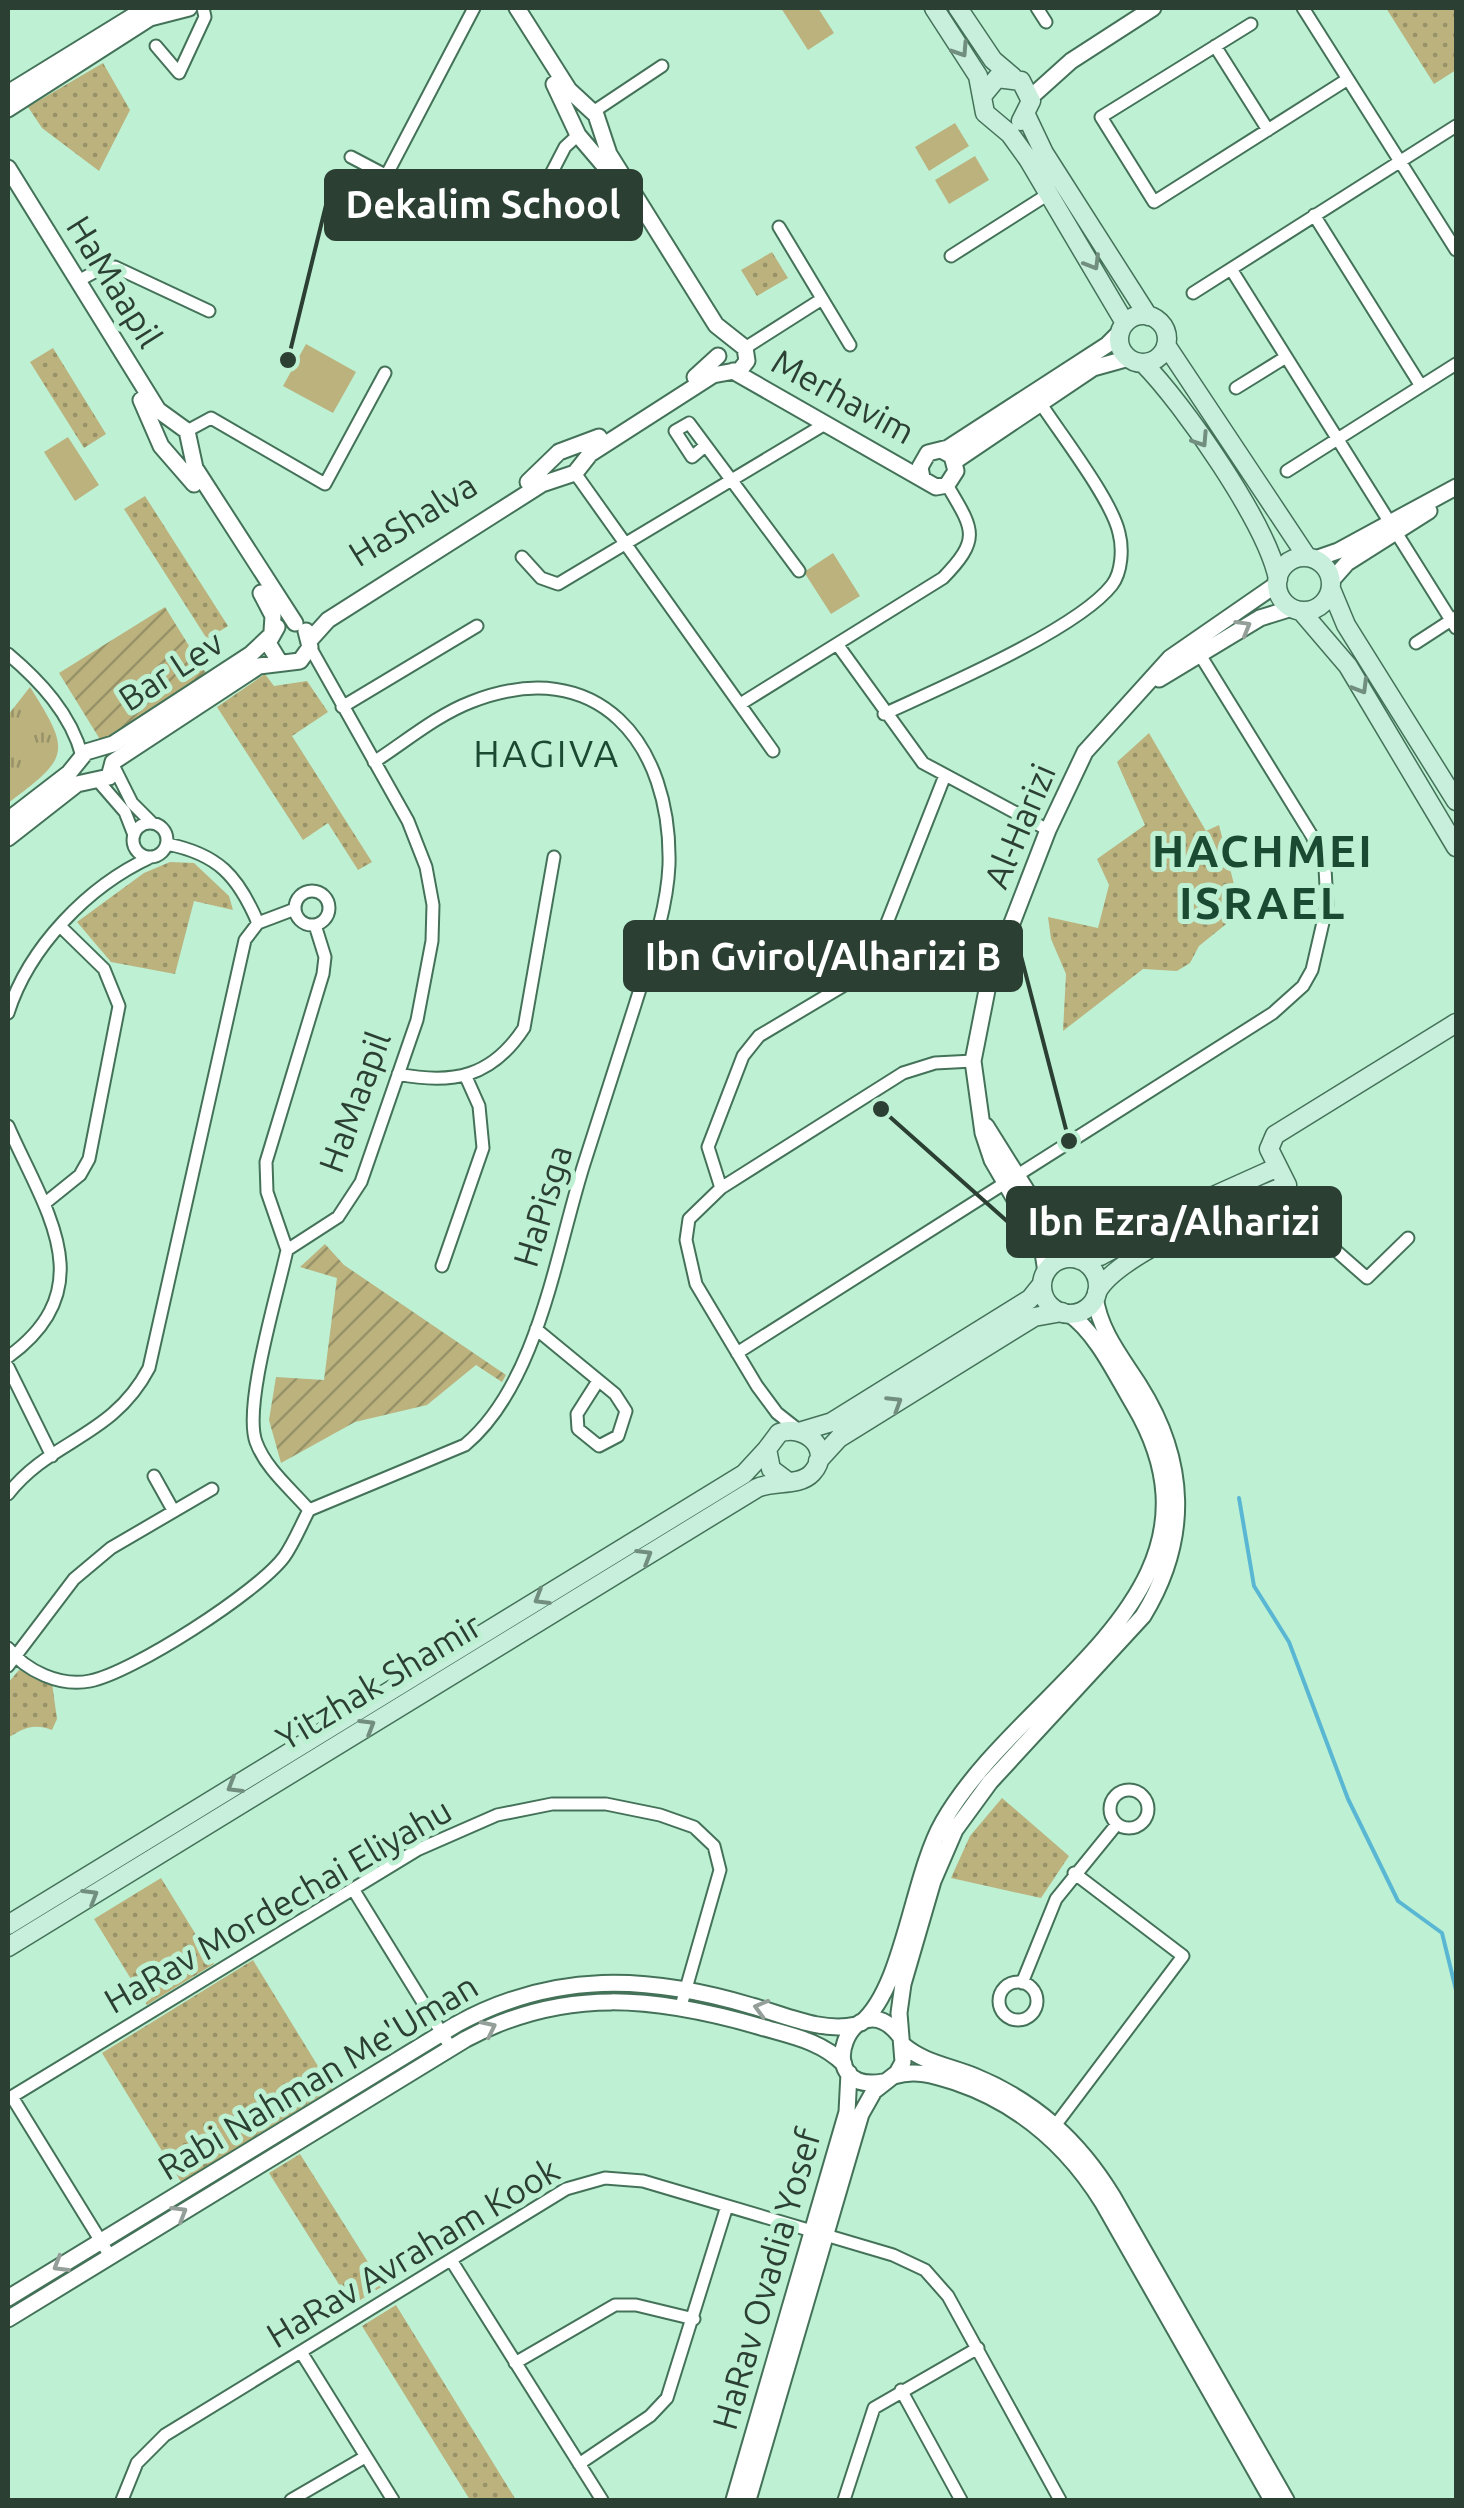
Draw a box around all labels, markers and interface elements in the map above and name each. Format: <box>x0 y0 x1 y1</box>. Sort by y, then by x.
one-way arrow <box>949 39 968 57</box>
callout: Dekalim School <box>326 171 641 239</box>
text: Dekalim School <box>346 183 620 225</box>
street label: HaMaapil <box>59 209 171 354</box>
one-way arrow <box>1081 252 1100 270</box>
street label: Merhavim <box>765 341 922 452</box>
one-way arrow <box>1189 430 1208 448</box>
street label: HaShalva <box>341 464 484 574</box>
one-way arrow <box>1233 620 1251 639</box>
street label: Bar Lev <box>111 622 230 718</box>
one-way arrow <box>1349 676 1368 694</box>
district label: HAGIVA <box>473 732 621 774</box>
street label: Al-Harizi <box>975 758 1063 894</box>
district label: HACHMEI ISRAEL <box>1152 825 1374 928</box>
callout: Ibn Gvirol/Alharizi B <box>625 922 1021 990</box>
text: Ibn Gvirol/Alharizi B <box>645 935 1001 977</box>
street label: HaMaapil <box>310 1026 398 1178</box>
street label: HaPisga <box>505 1140 579 1271</box>
callout: Ibn Ezra/Alharizi <box>1008 1188 1340 1256</box>
text: Ibn Ezra/Alharizi <box>1028 1200 1320 1242</box>
one-way arrow <box>884 1396 902 1415</box>
one-way arrow <box>634 1550 652 1569</box>
one-way arrow <box>534 1586 552 1605</box>
street label: Yitzhak Shamir <box>269 1604 488 1758</box>
one-way arrow <box>357 1719 375 1738</box>
one-way arrow <box>227 1774 245 1793</box>
street label: HaRav Mordechai Eliyahu <box>97 1789 458 2021</box>
one-way arrow <box>80 1889 98 1908</box>
street label: Rabi Nahman Me'Uman <box>150 1965 485 2187</box>
one-way arrow <box>753 1999 771 2020</box>
one-way arrow <box>479 2020 497 2040</box>
street label: HaRav Ovadia Yosef <box>704 2123 828 2434</box>
street label: HaRav Avraham Kook <box>259 2149 566 2355</box>
one-way arrow <box>169 2206 187 2225</box>
one-way arrow <box>53 2253 71 2272</box>

